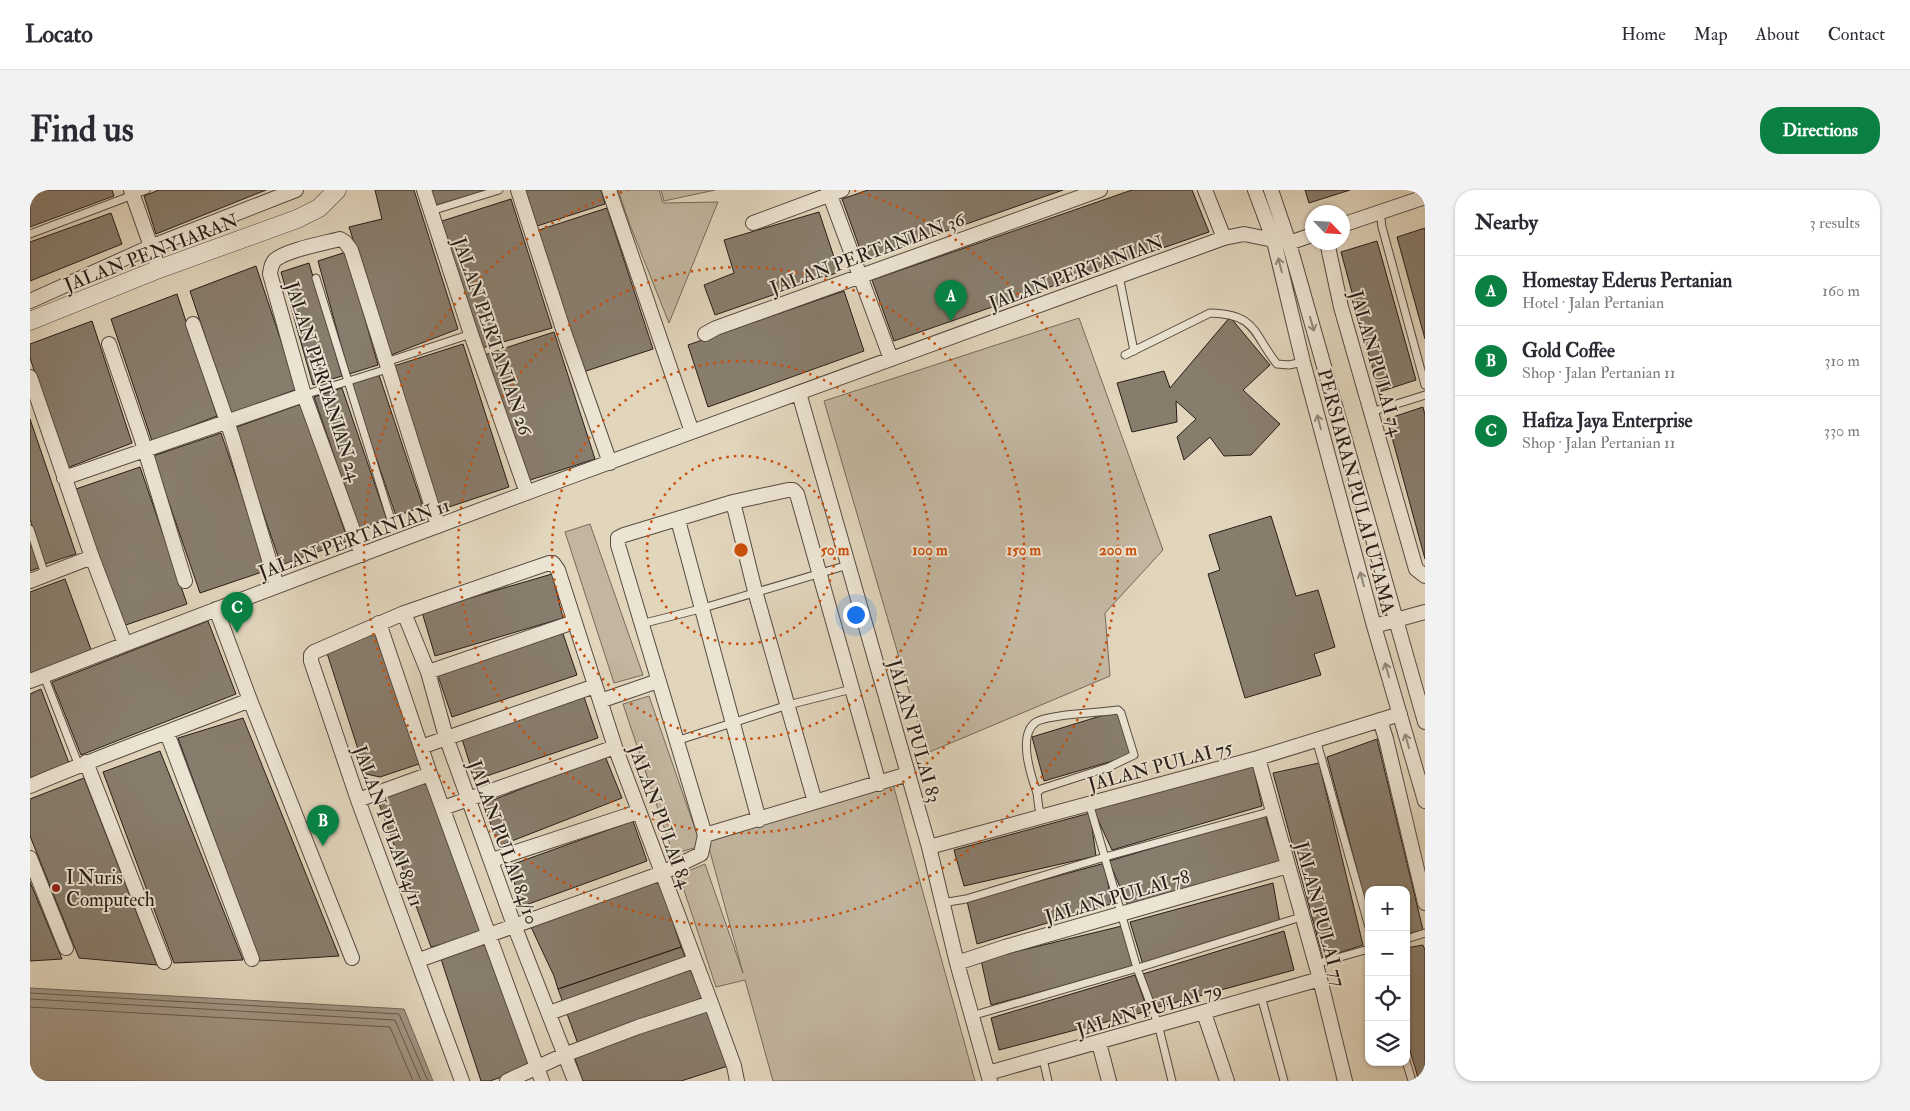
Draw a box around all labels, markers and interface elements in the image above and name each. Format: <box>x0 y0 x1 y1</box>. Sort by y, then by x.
text: Locato <box>25 19 93 50</box>
text: Home <box>1621 23 1666 46</box>
text: Map <box>1694 23 1728 46</box>
text: About <box>1756 23 1800 46</box>
text: Contact <box>1828 23 1885 46</box>
button: Directions <box>1760 107 1880 154</box>
text: Find us <box>30 108 134 152</box>
north arrow <box>1305 205 1350 250</box>
street label: JALAN PERTANIAN 36 <box>767 207 967 299</box>
street label: JALAN PENYIARAN <box>60 209 242 298</box>
text: Nearby <box>1475 209 1538 236</box>
text: 3 results <box>1809 213 1860 233</box>
street label: JALAN PERTANIAN <box>985 230 1167 316</box>
street label: JALAN PERTANIAN 26 <box>447 233 538 440</box>
one-way arrow <box>1275 257 1284 273</box>
text: Homestay Ederus Pertanian <box>1522 269 1732 293</box>
street label: JALAN PERTANIAN 24 <box>279 278 367 485</box>
pin: A <box>935 280 967 321</box>
text: A <box>1486 281 1496 301</box>
text: 160 m <box>1822 281 1860 301</box>
street label: JALAN PULAI 74 <box>1344 287 1408 440</box>
text: Hotel · Jalan Pertanian <box>1522 293 1664 313</box>
one-way arrow <box>1307 315 1317 331</box>
text: Gold Coffee <box>1522 339 1615 363</box>
text: B <box>1486 351 1496 371</box>
text: 310 m <box>1824 351 1860 371</box>
text: Shop · Jalan Pertanian 11 <box>1522 363 1675 383</box>
street label: PERSIARAN PULAI UTAMA <box>1312 366 1400 616</box>
text: Hafiza Jaya Enterprise <box>1522 409 1693 433</box>
one-way arrow <box>1314 415 1324 431</box>
text: C <box>1485 421 1497 441</box>
text: 330 m <box>1824 421 1860 441</box>
text: Shop · Jalan Pertanian 11 <box>1522 433 1675 453</box>
street label: JALAN PERTANIAN 11 <box>254 493 453 585</box>
centre of rings <box>732 541 750 559</box>
text: 50 m <box>821 541 850 560</box>
text: 100 m <box>912 541 948 560</box>
text: 150 m <box>1007 541 1041 560</box>
text: 200 m <box>1099 541 1137 560</box>
one-way arrow <box>1356 572 1366 588</box>
pin: C <box>221 592 253 633</box>
your location <box>843 602 869 628</box>
street label: JALAN PULAI 83 <box>882 656 946 806</box>
one-way arrow <box>1381 663 1391 679</box>
one-way arrow <box>1402 733 1412 749</box>
street label: JALAN PULAI 75 <box>1084 735 1236 797</box>
street label: JALAN PULAI 84 <box>623 740 697 892</box>
street label: JALAN PULAI 84/11 <box>347 741 428 910</box>
street label: JALAN PULAI 84/10 <box>462 756 544 928</box>
pin: B <box>307 805 339 846</box>
street label: JALAN PULAI 77 <box>1289 838 1351 990</box>
street label: JALAN PULAI 78 <box>1041 865 1193 929</box>
place label: I Nuris Computech <box>66 866 155 913</box>
marker: I Nuris Computech <box>50 882 62 894</box>
map controls <box>1365 886 1410 1066</box>
button: + <box>1365 886 1410 931</box>
button: − <box>1365 931 1410 976</box>
button: locate <box>1365 976 1410 1021</box>
street label: JALAN PULAI 79 <box>1073 978 1225 1042</box>
button: layers <box>1365 1021 1410 1066</box>

